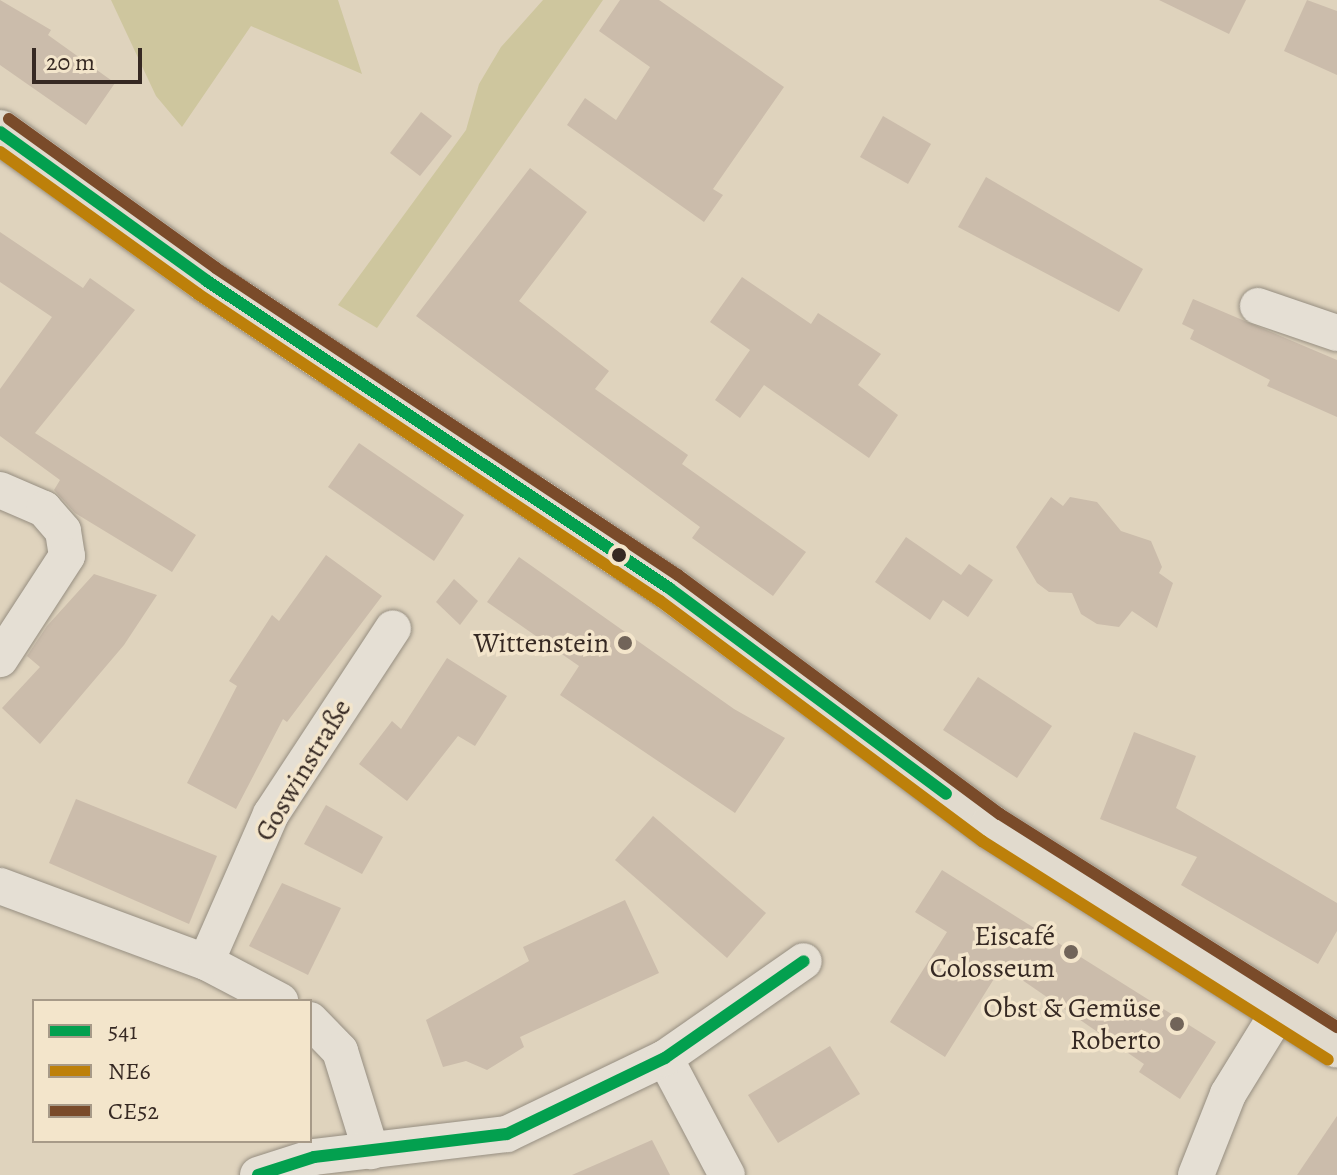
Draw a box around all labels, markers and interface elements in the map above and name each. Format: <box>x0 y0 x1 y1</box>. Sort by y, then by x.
scale bar <box>36 32 146 82</box>
text: 20 m <box>46 46 95 78</box>
unlabelled marker <box>611 547 627 563</box>
place label: Wittenstein <box>473 626 609 660</box>
marker: Wittenstein <box>616 634 634 652</box>
street label: Goswinstraße <box>248 693 358 847</box>
place label: Eiscafé Colosseum <box>930 919 1055 985</box>
marker: Eiscafé Colosseum <box>1062 943 1080 961</box>
place label: Obst & Gemüse Roberto <box>983 991 1161 1057</box>
legend <box>32 999 312 1143</box>
text: 541 <box>108 1015 137 1047</box>
marker: Obst & Gemüse Roberto <box>1168 1015 1186 1033</box>
text: NE6 <box>108 1055 151 1087</box>
text: CE52 <box>108 1095 159 1127</box>

